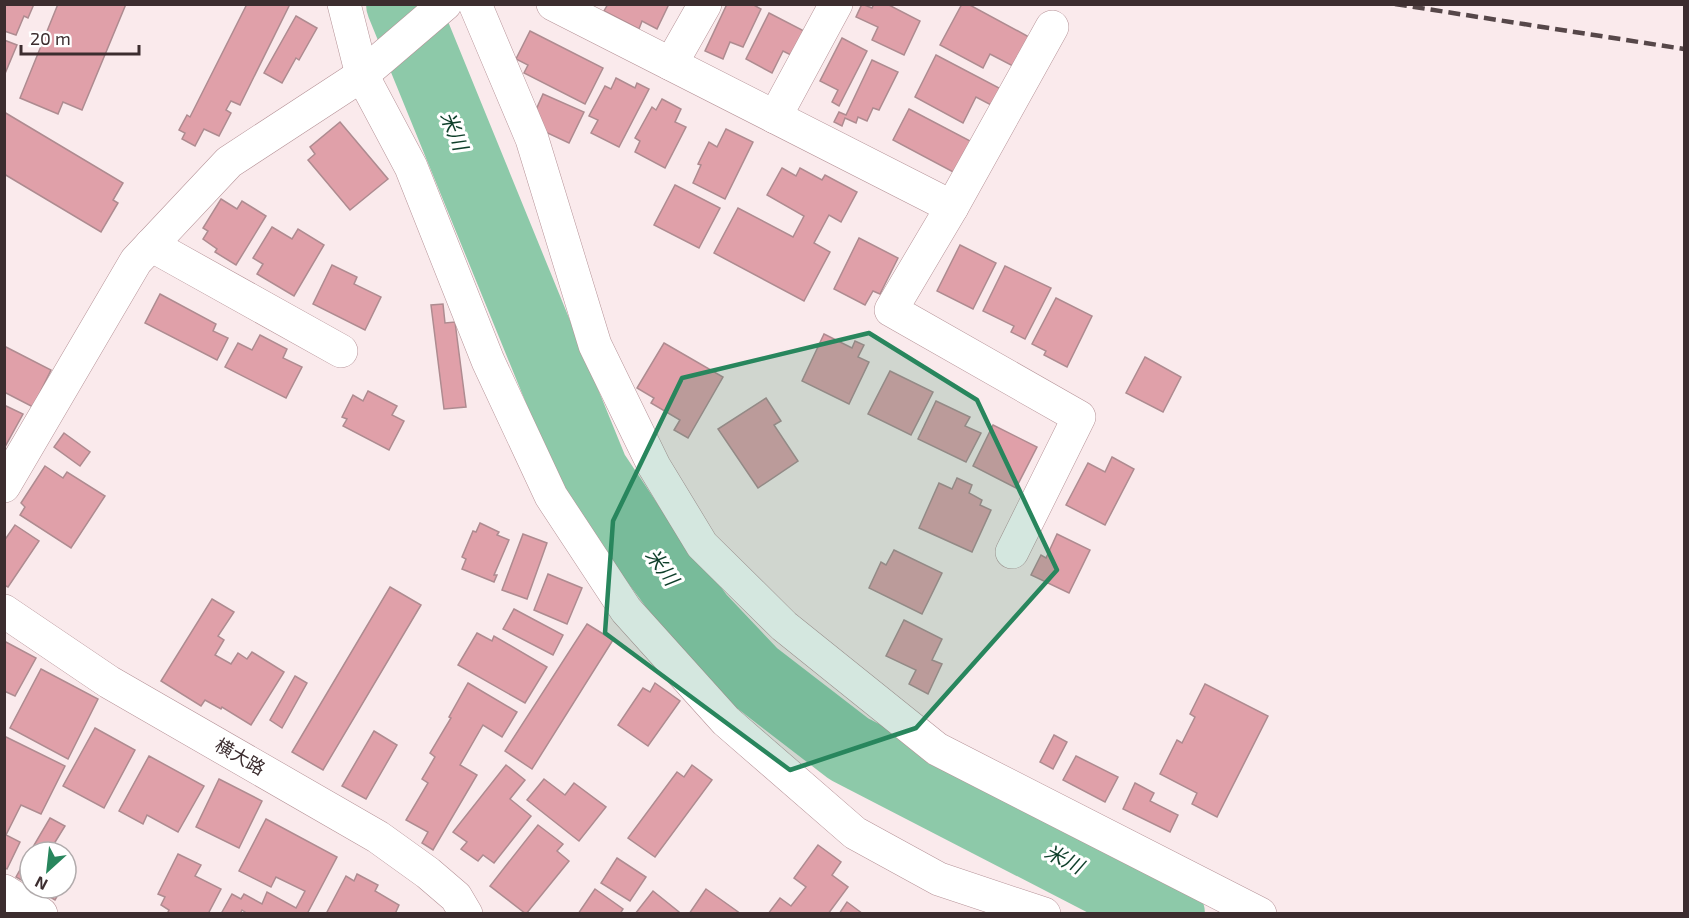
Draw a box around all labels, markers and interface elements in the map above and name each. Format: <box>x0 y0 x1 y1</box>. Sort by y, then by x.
scale bar <box>21 18 140 56</box>
text: 20 m <box>30 27 71 49</box>
water label: 米川 <box>436 108 474 156</box>
water label: 米川 <box>641 543 685 591</box>
street label: 横大路 <box>212 733 269 779</box>
water label: 米川 <box>1041 838 1090 879</box>
north arrow <box>18 840 78 900</box>
text: N <box>31 873 50 895</box>

